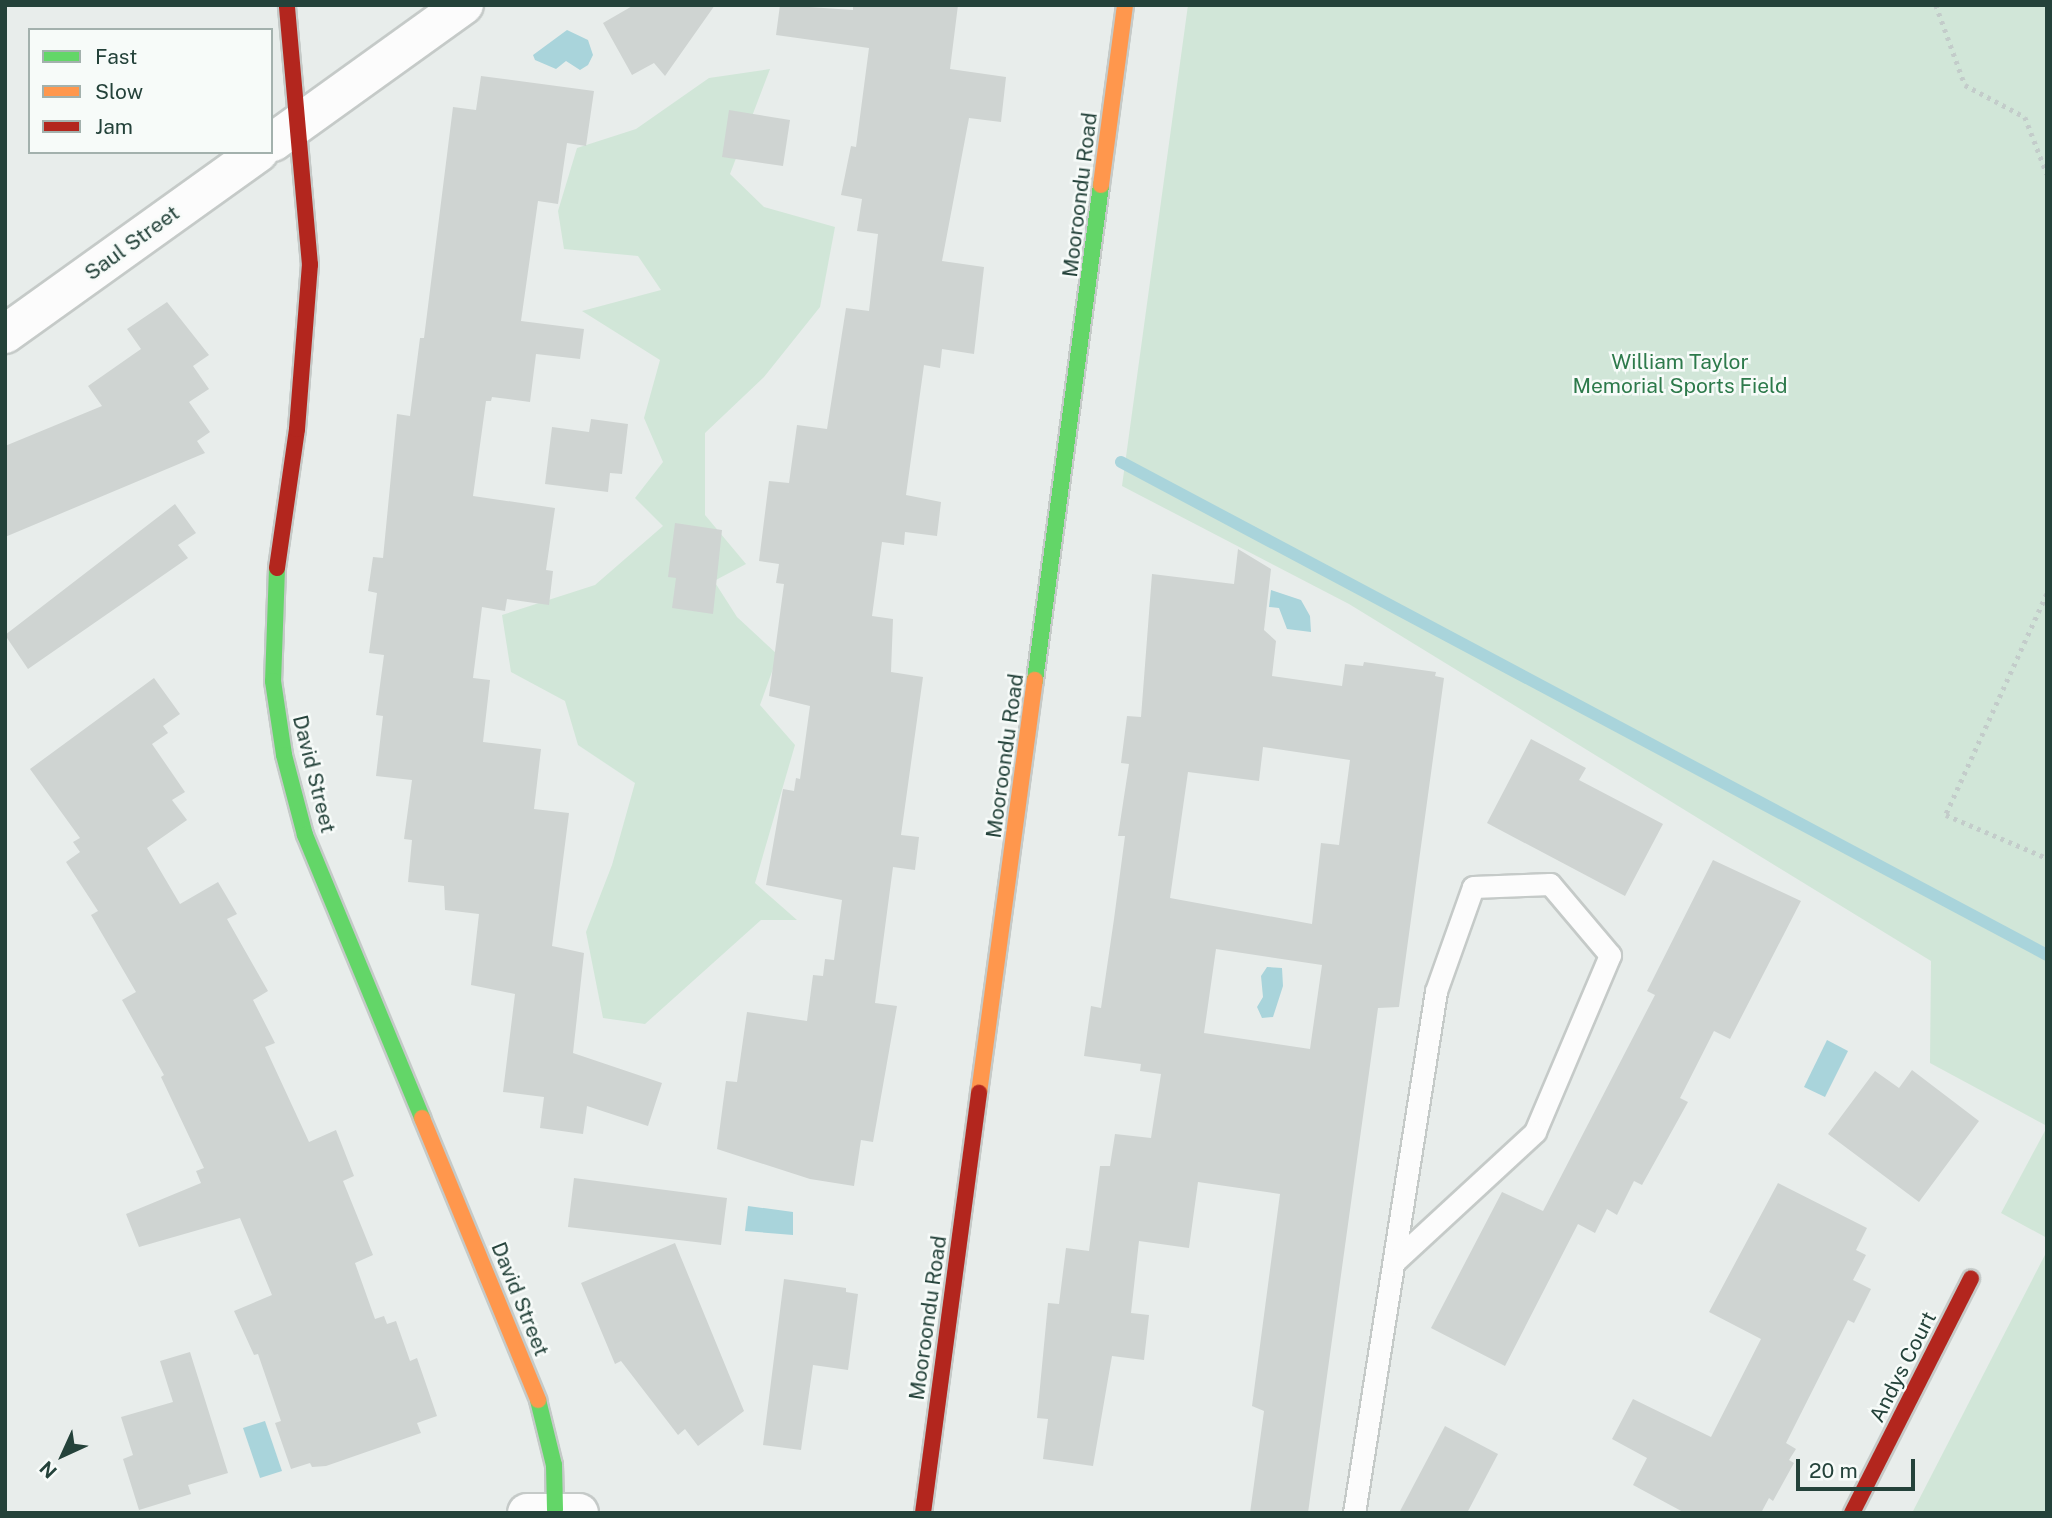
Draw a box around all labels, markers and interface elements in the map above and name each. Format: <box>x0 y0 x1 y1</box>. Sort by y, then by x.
legend <box>28 28 273 154</box>
text: Fast <box>95 44 137 69</box>
text: Slow <box>95 79 143 104</box>
street label: Mooroondu Road <box>1057 111 1103 279</box>
text: Jam <box>95 114 133 139</box>
street label: Saul Street <box>80 200 184 286</box>
park label: William Taylor Memorial Sports Field <box>1572 349 1788 399</box>
street label: Mooroondu Road <box>981 672 1029 840</box>
street label: David Street <box>287 712 341 836</box>
street label: Mooroondu Road <box>904 1234 952 1402</box>
street label: David Street <box>486 1238 554 1360</box>
street label: Andys Court <box>1864 1307 1942 1427</box>
north arrow <box>28 1420 98 1490</box>
scale bar <box>1800 1444 1919 1488</box>
text: N <box>35 1457 61 1483</box>
text: 20 m <box>1809 1458 1858 1483</box>

